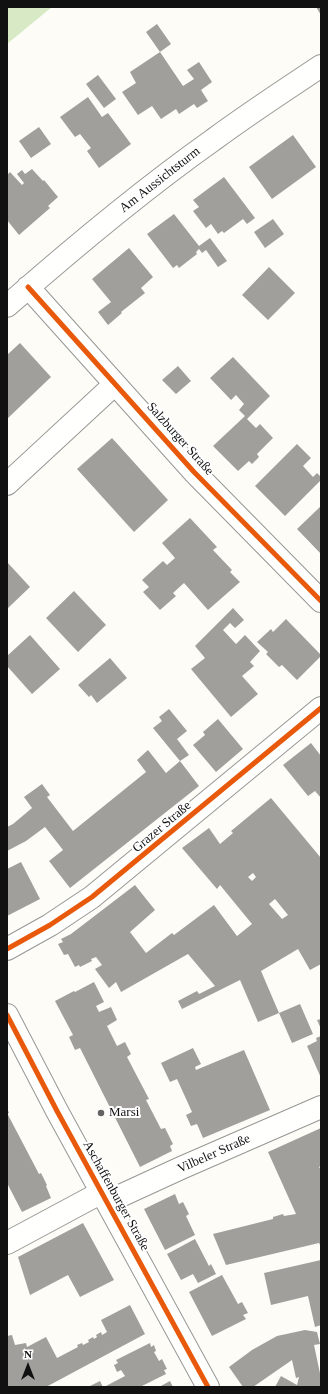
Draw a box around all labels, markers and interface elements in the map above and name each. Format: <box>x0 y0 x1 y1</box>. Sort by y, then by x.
street label: Am Aussichtsturm <box>117 144 203 216</box>
street label: Salzburger Straße <box>143 399 217 479</box>
street label: Grazer Straße <box>129 798 195 856</box>
place label: Marsi <box>109 1105 139 1121</box>
marker: Marsi <box>96 1108 106 1118</box>
street label: Vilbeler Straße <box>175 1131 253 1177</box>
street label: Aschaffenburger Straße <box>79 1138 153 1254</box>
north arrow <box>8 1346 48 1386</box>
text: N <box>24 1348 32 1360</box>

